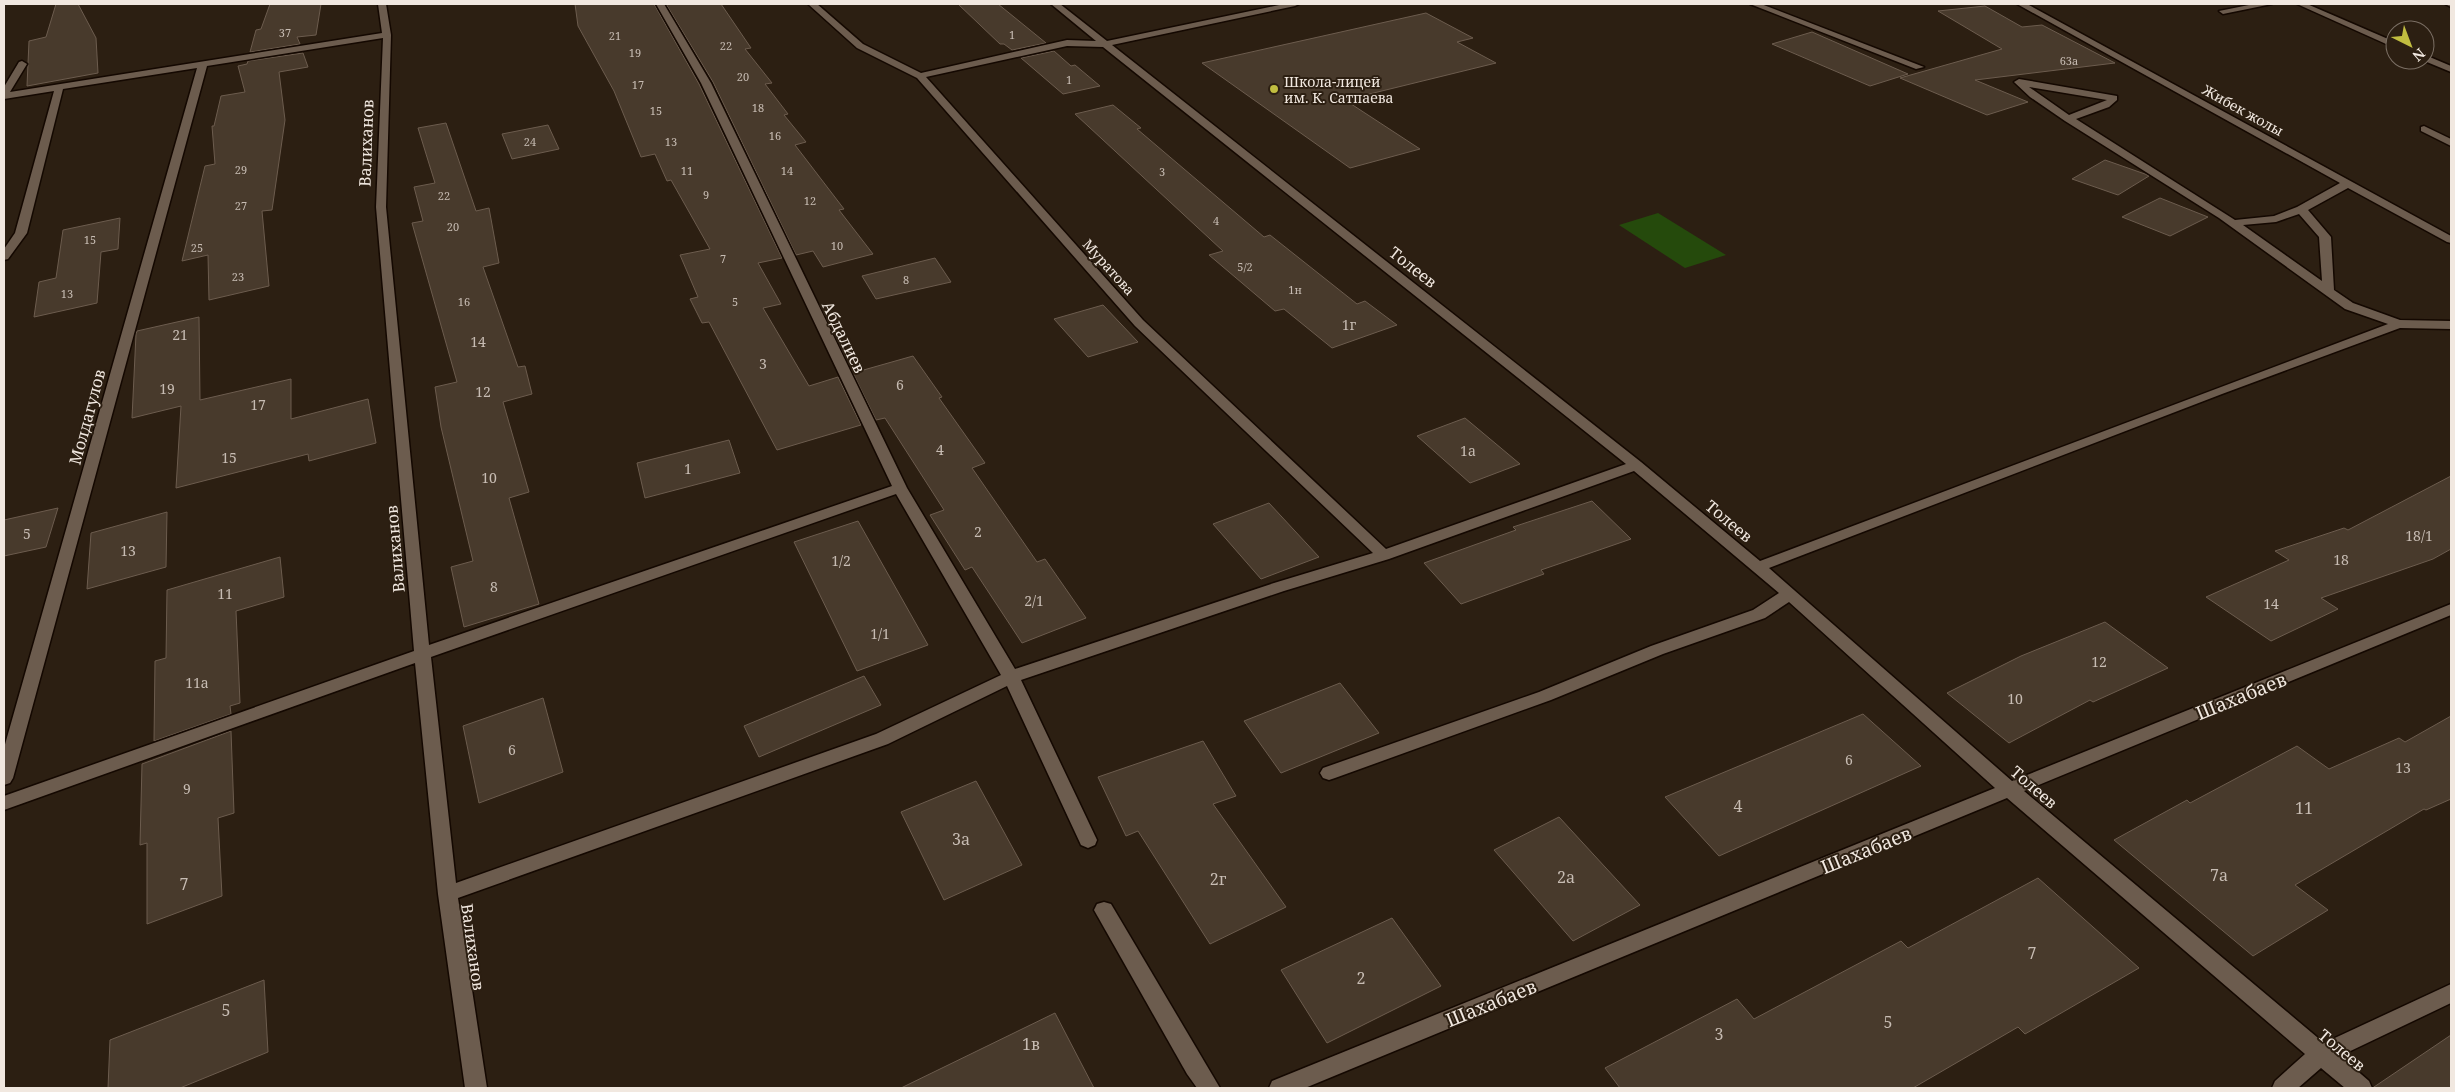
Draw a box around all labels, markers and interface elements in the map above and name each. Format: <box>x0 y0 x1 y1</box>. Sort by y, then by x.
north arrow <box>2385 20 2435 70</box>
house number: 37 <box>279 25 291 40</box>
house number: 1 <box>1009 27 1015 42</box>
house number: 21 <box>609 28 621 43</box>
house number: 22 <box>720 38 732 53</box>
text: N <box>2409 44 2429 66</box>
house number: 19 <box>629 45 641 60</box>
house number: 63а <box>2060 53 2078 68</box>
house number: 20 <box>737 69 749 84</box>
house number: 1 <box>1066 72 1072 87</box>
place label: Школа-лицей им. К. Сатпаева <box>1284 72 1394 107</box>
house number: 17 <box>632 77 644 92</box>
street label: Жибек жолы <box>2198 79 2287 140</box>
marker: Школа-лицей им. К. Сатпаева <box>1268 83 1280 95</box>
street label: Валиханов <box>353 99 379 187</box>
house number: 18 <box>752 100 764 115</box>
house number: 15 <box>650 103 662 118</box>
house number: 16 <box>769 128 781 143</box>
house number: 24 <box>524 134 536 149</box>
house number: 13 <box>665 134 677 149</box>
house number: 29 <box>235 162 247 177</box>
house number: 11 <box>681 163 693 178</box>
house number: 14 <box>781 163 793 178</box>
house number: 3 <box>1159 164 1165 179</box>
house number: 9 <box>703 187 709 202</box>
house number: 22 <box>438 188 450 203</box>
house number: 12 <box>804 193 816 208</box>
house number: 27 <box>235 198 247 213</box>
house number: 4 <box>1213 213 1219 228</box>
house number: 20 <box>447 219 459 234</box>
house number: 15 <box>84 232 96 247</box>
street label: Муратова <box>1079 235 1139 299</box>
house number: 10 <box>831 238 843 253</box>
house number: 25 <box>191 240 203 255</box>
street label: Толеев <box>1385 241 1442 293</box>
house number: 7 <box>720 251 726 266</box>
house number: 5/2 <box>1237 259 1253 274</box>
house number: 23 <box>232 269 244 284</box>
house number: 8 <box>903 272 909 287</box>
house number: 1н <box>1288 282 1302 297</box>
house number: 13 <box>61 286 73 301</box>
house number: 16 <box>458 294 470 309</box>
house number: 5 <box>732 294 738 309</box>
street label: Абдалиев <box>817 297 871 377</box>
house number: 1г <box>1342 315 1357 334</box>
house number: 21 <box>172 325 188 344</box>
house number: 14 <box>470 332 486 351</box>
house number: 3 <box>759 354 767 373</box>
street label: Молдагулов <box>64 367 110 467</box>
house number: 6 <box>896 375 904 394</box>
house number: 19 <box>159 379 175 398</box>
house number: 12 <box>475 382 491 401</box>
house number: 17 <box>250 395 266 414</box>
house number: 4 <box>936 440 944 459</box>
house number: 1а <box>1460 441 1476 460</box>
house number: 15 <box>221 448 237 467</box>
house number: 1 <box>684 459 692 478</box>
house number: 10 <box>481 468 497 487</box>
street label: Толеев <box>1701 495 1757 547</box>
street label: Валиханов <box>380 504 410 593</box>
house number: 2 <box>974 522 982 541</box>
house number: 5 <box>23 524 31 543</box>
house number: 18/1 <box>2405 526 2433 545</box>
house number: 13 <box>120 541 136 560</box>
house number: 18 <box>2333 550 2349 569</box>
house number: 1/2 <box>831 551 851 570</box>
house number: 8 <box>490 577 498 596</box>
house number: 11 <box>217 584 233 603</box>
house number: 2/1 <box>1024 591 1044 610</box>
house number: 14 <box>2263 594 2279 613</box>
house number: 1/1 <box>870 624 890 643</box>
house number: 12 <box>2091 652 2107 671</box>
street label: Шахабаев <box>2192 666 2290 726</box>
house number: 11а <box>185 673 209 692</box>
house number: 10 <box>2007 689 2023 708</box>
house number: 6 <box>508 740 516 759</box>
house number: 6 <box>1845 750 1853 769</box>
house number: 13 <box>2395 758 2411 777</box>
street label: Толеев <box>2006 761 2062 813</box>
house number: 9 <box>183 779 191 798</box>
house number: 4 <box>1734 795 1743 817</box>
house number: 11 <box>2295 797 2313 819</box>
street label: Шахабаев <box>1817 820 1915 880</box>
house number: 3а <box>952 828 970 850</box>
house number: 7а <box>2210 864 2228 886</box>
house number: 2а <box>1557 866 1575 888</box>
house number: 2г <box>1210 868 1227 890</box>
house number: 7 <box>180 873 189 895</box>
street label: Валиханов <box>456 902 490 992</box>
house number: 7 <box>2028 942 2037 964</box>
house number: 2 <box>1357 967 1365 989</box>
street label: Шахабаев <box>1442 973 1540 1033</box>
house number: 5 <box>222 999 230 1021</box>
house number: 5 <box>1884 1011 1892 1033</box>
house number: 3 <box>1715 1023 1724 1045</box>
street label: Толеев <box>2314 1024 2370 1076</box>
house number: 1в <box>1022 1033 1040 1055</box>

